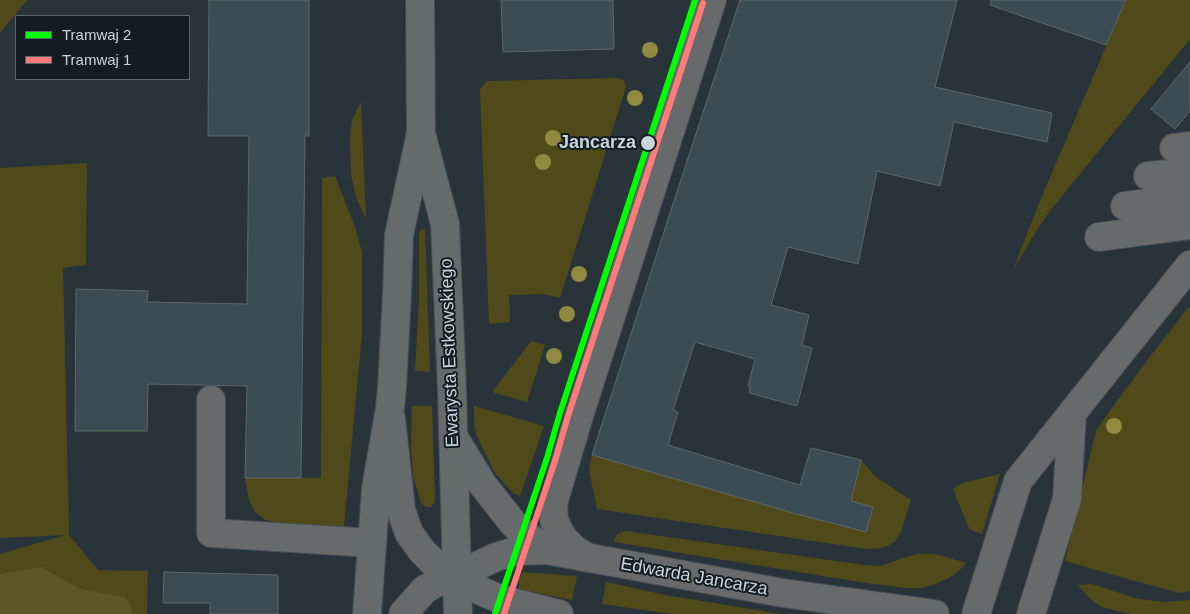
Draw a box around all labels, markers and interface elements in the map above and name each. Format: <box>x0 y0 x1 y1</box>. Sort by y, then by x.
legend <box>15 15 190 80</box>
text: Tramwaj 2 <box>62 26 131 43</box>
text: Tramwaj 1 <box>62 51 131 68</box>
place label: Jancarza <box>559 132 636 154</box>
marker: Jancarza <box>639 134 657 152</box>
street label: Ewarysta Estkowskiego <box>436 258 464 448</box>
street label: Edwarda Jancarza <box>619 553 769 601</box>

